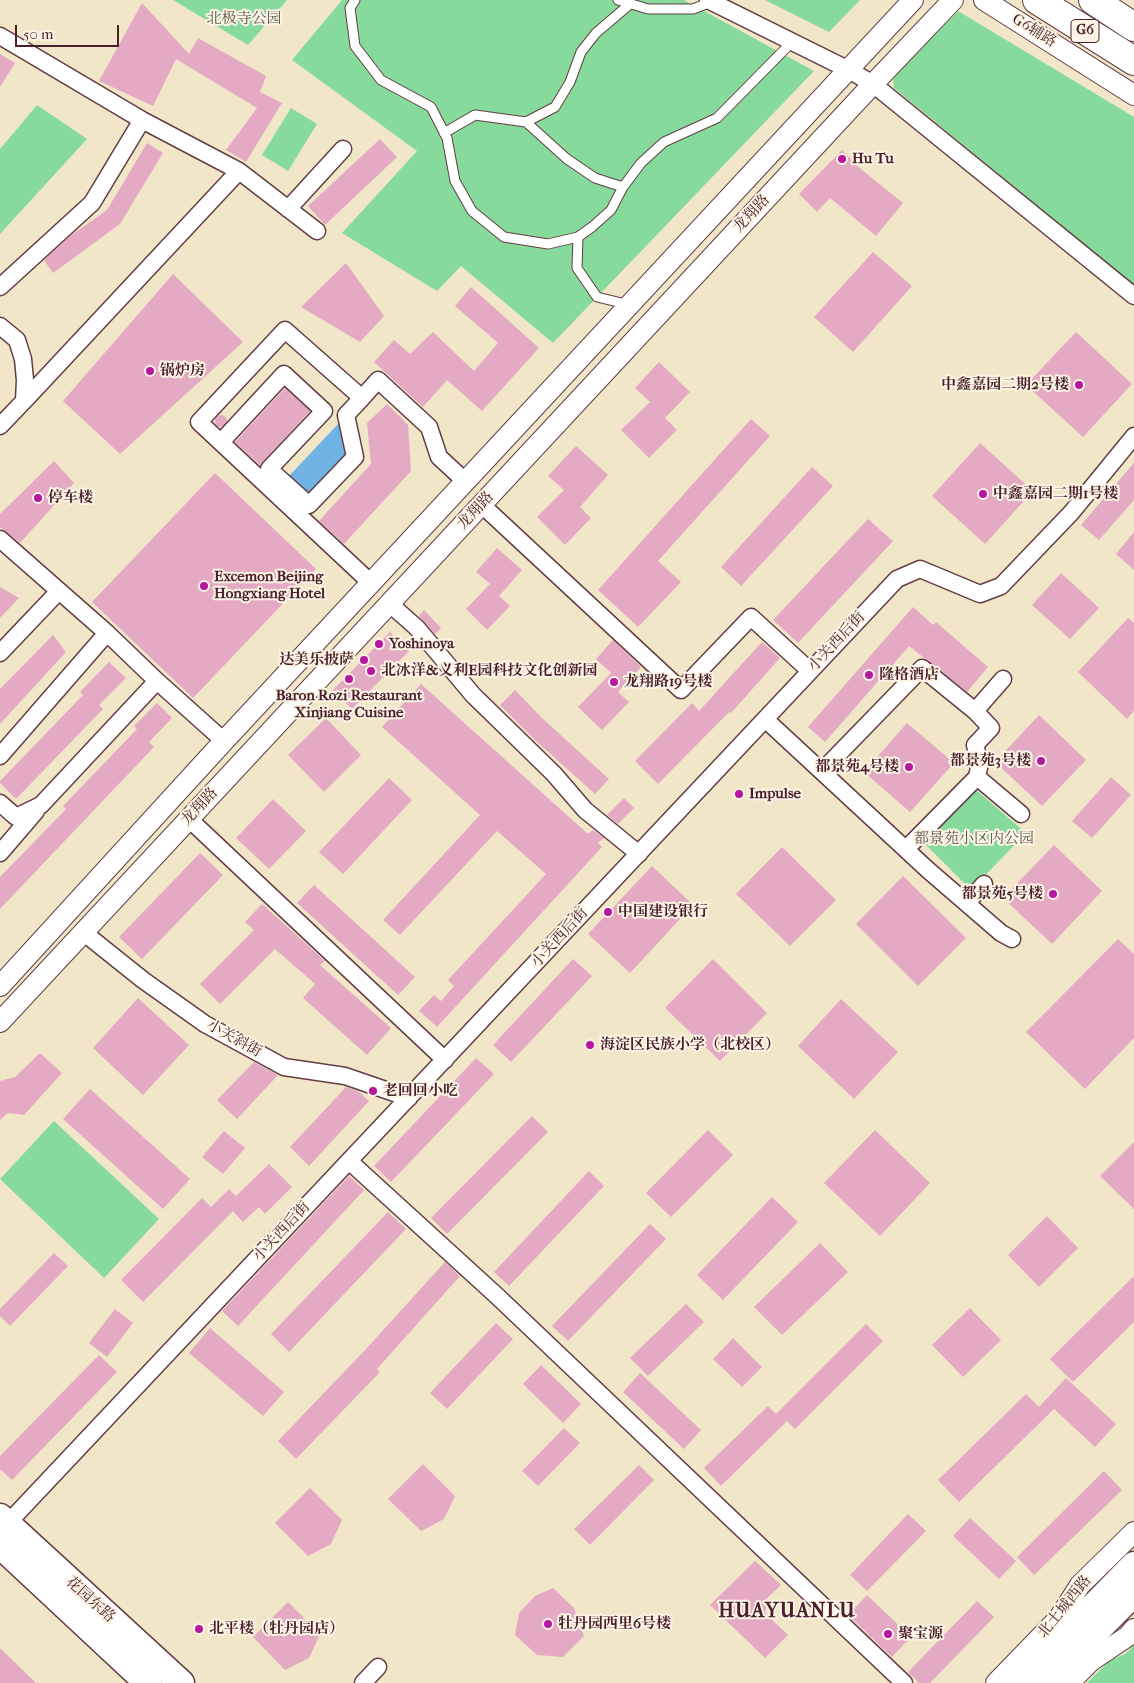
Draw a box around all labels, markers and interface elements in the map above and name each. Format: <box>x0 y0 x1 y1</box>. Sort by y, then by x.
park label: 北极寺公园 <box>207 10 281 28</box>
street label: G6辅路 <box>1009 10 1059 52</box>
scale bar <box>18 15 121 47</box>
road number: G6 <box>1071 20 1099 42</box>
text: 50 m <box>23 25 53 43</box>
place label: Hu Tu <box>852 150 894 168</box>
marker: Hu Tu <box>836 153 848 165</box>
street label: 龙翔路 <box>730 191 774 237</box>
place label: 锅炉房 <box>160 362 205 380</box>
marker: 锅炉房 <box>144 365 156 377</box>
place label: 中鑫嘉园二期2号楼 <box>941 376 1069 394</box>
marker: 中鑫嘉园二期2号楼 <box>1073 379 1085 391</box>
place label: 中鑫嘉园二期1号楼 <box>993 485 1118 503</box>
street label: 龙翔路 <box>454 488 498 534</box>
marker: 中鑫嘉园二期1号楼 <box>977 488 989 500</box>
place label: 停车楼 <box>48 489 93 507</box>
marker: 停车楼 <box>32 492 44 504</box>
place label: Excemon Beijing Hongxiang Hotel <box>214 568 325 603</box>
marker: Excemon Beijing Hongxiang Hotel <box>198 580 210 592</box>
street label: 小关西后街 <box>805 608 869 676</box>
place label: Yoshinoya <box>389 635 454 653</box>
marker: Yoshinoya <box>373 638 385 650</box>
place label: 达美乐披萨 <box>279 651 354 669</box>
marker: 达美乐披萨 <box>358 654 370 666</box>
place label: 北冰洋&义利E园科技文化创新园 <box>381 662 597 680</box>
marker: 北冰洋&义利E园科技文化创新园 <box>365 665 377 677</box>
place label: 隆格酒店 <box>879 666 939 684</box>
marker: 隆格酒店 <box>863 669 875 681</box>
marker: Baron Rozi Restaurant Xinjiang Cuisine <box>343 673 355 685</box>
place label: 龙翔路19号楼 <box>624 673 712 691</box>
marker: 龙翔路19号楼 <box>608 676 620 688</box>
place label: Baron Rozi Restaurant Xinjiang Cuisine <box>276 687 422 722</box>
place label: 都景苑3号楼 <box>950 752 1031 770</box>
marker: 都景苑3号楼 <box>1035 755 1047 767</box>
place label: 都景苑4号楼 <box>815 758 899 776</box>
marker: 都景苑4号楼 <box>903 761 915 773</box>
street label: 龙翔路 <box>178 784 222 830</box>
place label: Impulse <box>749 785 801 803</box>
marker: Impulse <box>733 788 745 800</box>
park label: 都景苑小区内公园 <box>914 830 1034 848</box>
place label: 都景苑5号楼 <box>962 885 1043 903</box>
marker: 都景苑5号楼 <box>1047 888 1059 900</box>
place label: 中国建设银行 <box>618 903 708 921</box>
street label: 小关西后街 <box>528 904 592 972</box>
marker: 中国建设银行 <box>602 906 614 918</box>
street label: 小关斜街 <box>203 1017 265 1061</box>
place label: 海淀区民族小学（北校区） <box>600 1036 780 1054</box>
marker: 海淀区民族小学（北校区） <box>584 1039 596 1051</box>
place label: 老回回小吃 <box>383 1082 458 1100</box>
marker: 老回回小吃 <box>367 1085 379 1097</box>
street label: 小关西后街 <box>250 1198 314 1266</box>
street label: 北土城西路 <box>1034 1572 1096 1642</box>
street label: 花园东路 <box>62 1573 118 1627</box>
district label: HUAYUANLU <box>717 1600 857 1624</box>
place label: 牡丹园西里6号楼 <box>558 1615 671 1633</box>
marker: 牡丹园西里6号楼 <box>542 1618 554 1630</box>
place label: 北平楼（牡丹园店） <box>209 1620 344 1638</box>
marker: 北平楼（牡丹园店） <box>193 1623 205 1635</box>
place label: 聚宝源 <box>898 1625 943 1643</box>
marker: 聚宝源 <box>882 1628 894 1640</box>

